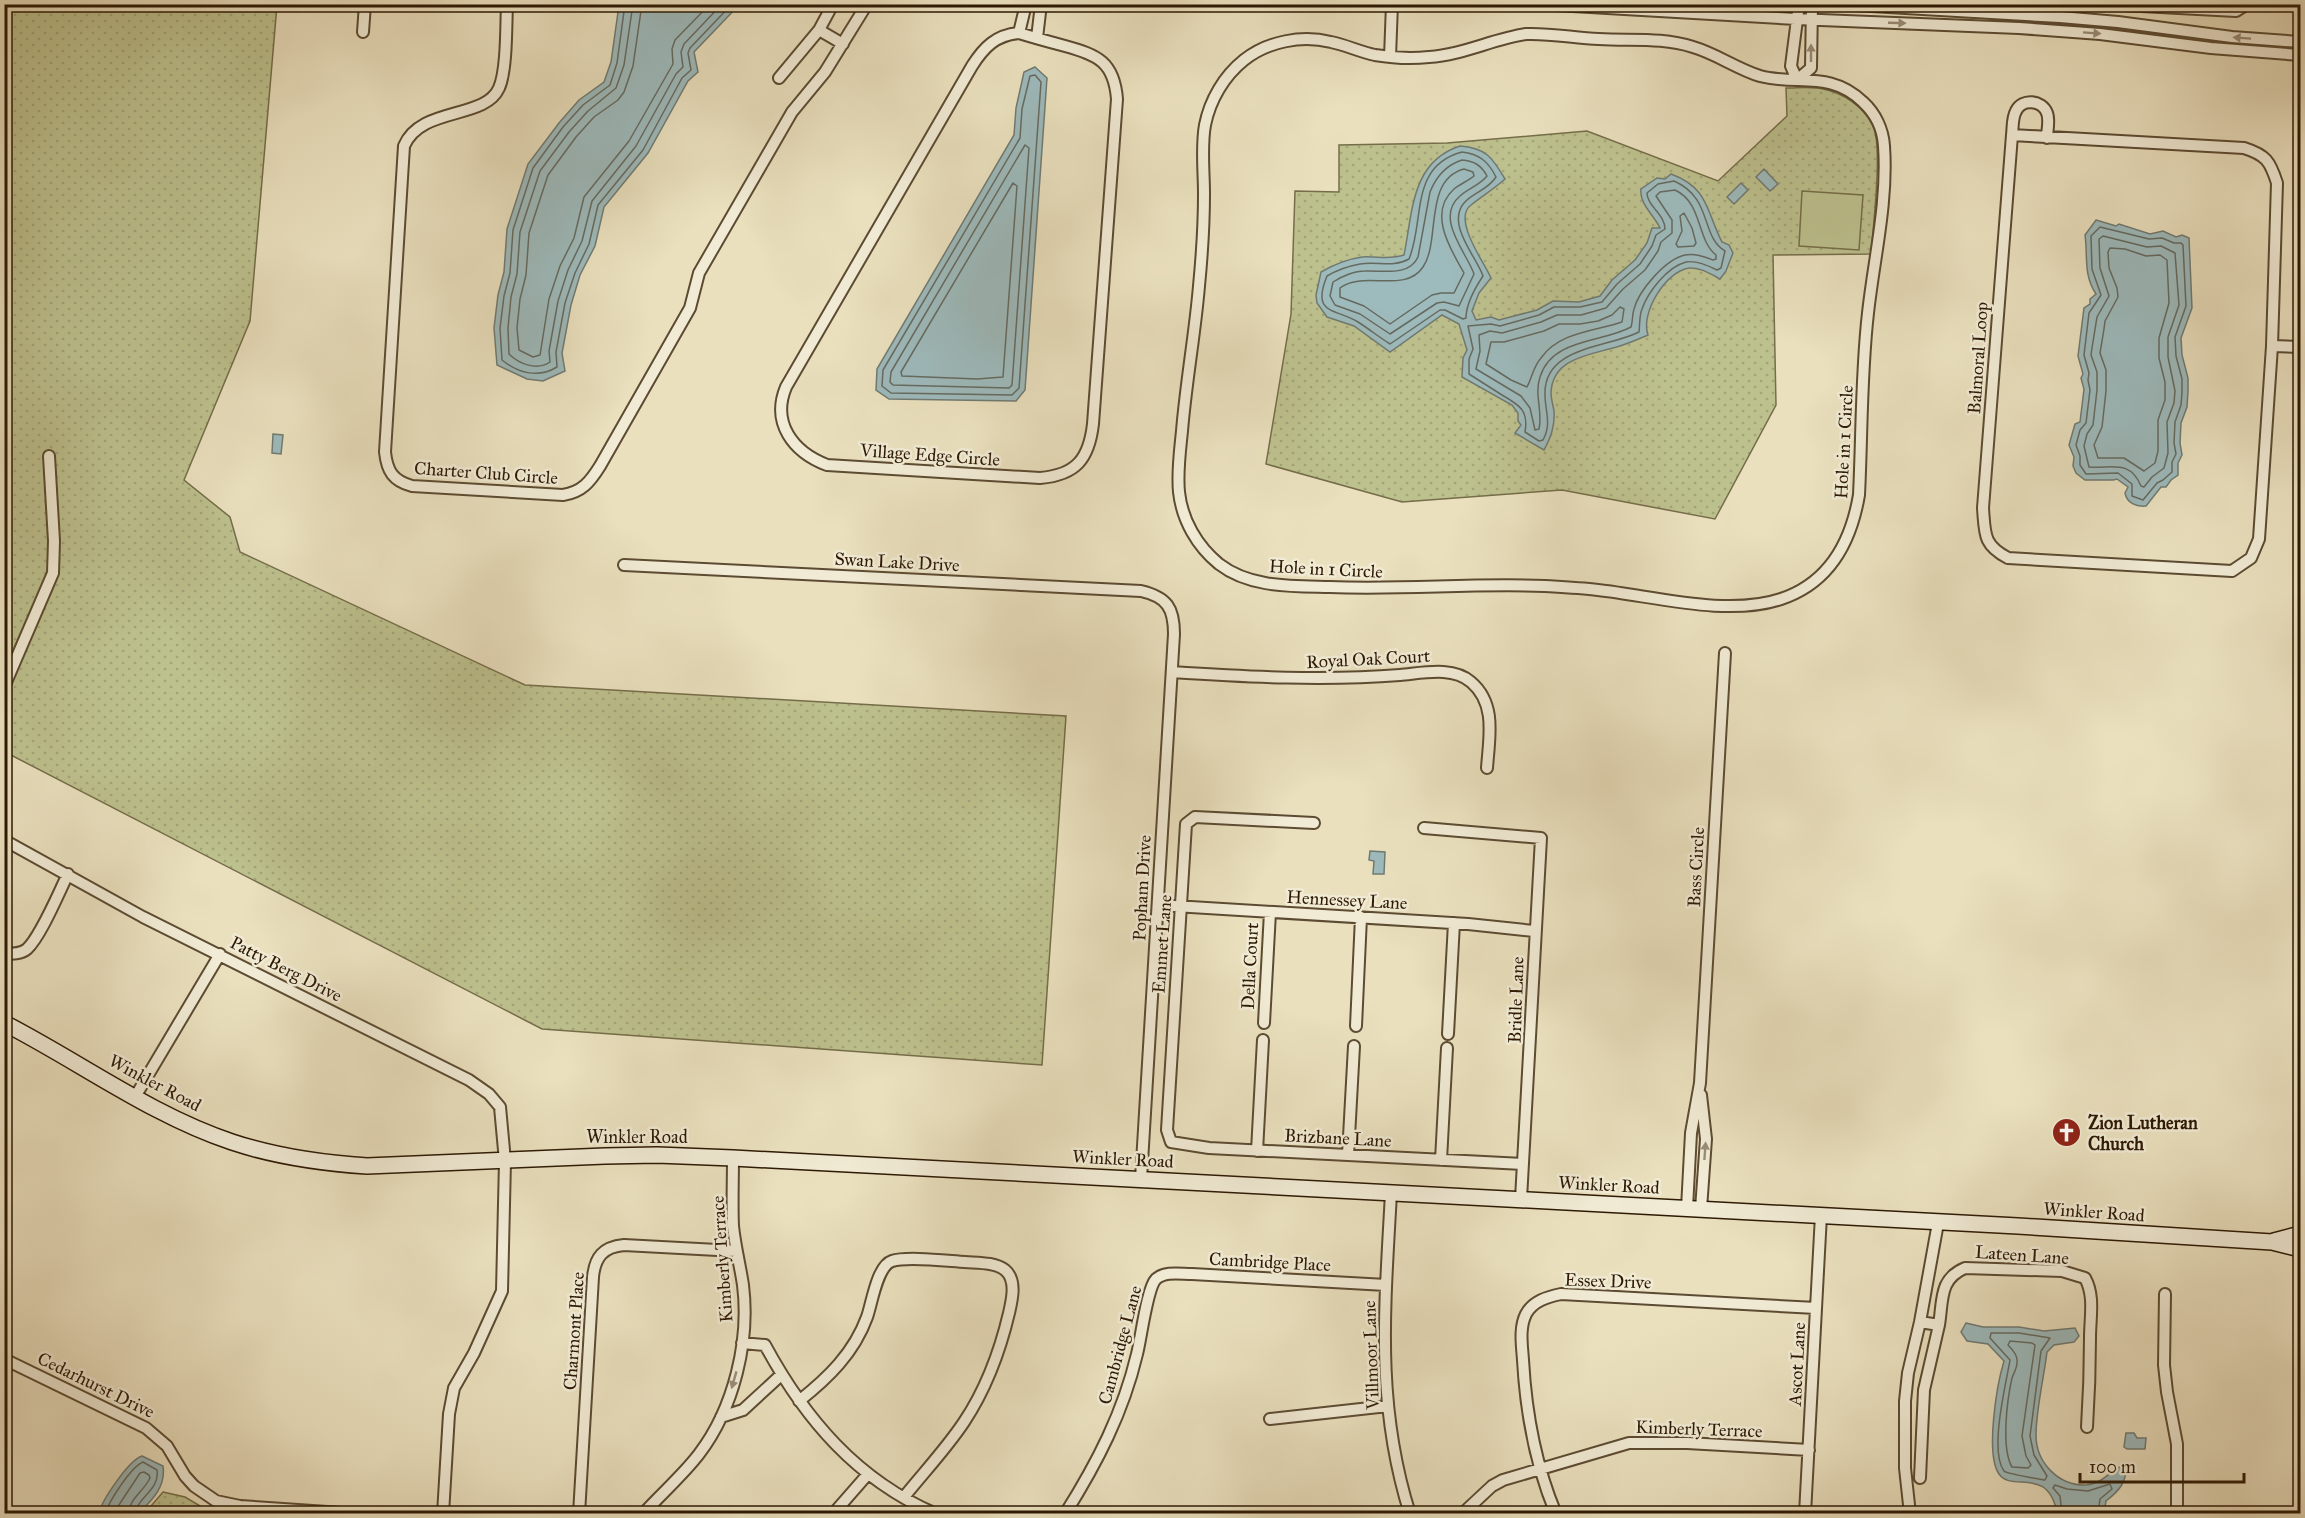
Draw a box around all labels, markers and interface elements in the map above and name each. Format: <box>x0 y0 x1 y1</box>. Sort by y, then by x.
one-way arrow <box>1887 19 1906 28</box>
one-way arrow <box>2082 28 2101 38</box>
one-way arrow <box>2233 33 2252 43</box>
one-way arrow <box>1806 43 1816 62</box>
street label: Balmoral Loop <box>1963 301 1993 415</box>
street label: Hole in 1 Circle <box>1830 385 1858 499</box>
street label: Village Edge Circle <box>858 439 1001 472</box>
street label: Charter Club Circle <box>413 457 559 489</box>
street label: Swan Lake Drive <box>834 548 960 576</box>
street label: Hole in 1 Circle <box>1269 555 1383 583</box>
street label: Royal Oak Court <box>1306 645 1431 673</box>
street label: Bass Circle <box>1683 826 1709 908</box>
street label: Popham Drive <box>1128 834 1156 942</box>
street label: Hennessey Lane <box>1286 886 1408 914</box>
street label: Emmet Lane <box>1148 894 1176 994</box>
street label: Della Court <box>1237 921 1263 1010</box>
street label: Patty Berg Drive <box>226 931 346 1008</box>
street label: Bridle Lane <box>1503 956 1529 1044</box>
street label: Winkler Road <box>105 1049 205 1117</box>
place label: Zion Lutheran Church <box>2088 1112 2198 1155</box>
church icon: Zion Lutheran Church <box>2051 1117 2083 1149</box>
street label: Brizbane Lane <box>1284 1124 1392 1152</box>
street label: Winkler Road <box>586 1126 688 1148</box>
one-way arrow <box>1700 1141 1710 1160</box>
street label: Winkler Road <box>1072 1145 1174 1173</box>
street label: Winkler Road <box>1558 1171 1660 1199</box>
street label: Kimberly Terrace <box>707 1195 737 1323</box>
street label: Winkler Road <box>2043 1197 2145 1227</box>
street label: Lateen Lane <box>1974 1241 2070 1269</box>
street label: Cambridge Place <box>1209 1248 1331 1277</box>
street label: Essex Drive <box>1564 1268 1652 1294</box>
street label: Charmont Place <box>559 1271 589 1391</box>
street label: Cambridge Lane <box>1094 1283 1147 1407</box>
street label: Villmoor Lane <box>1358 1300 1384 1411</box>
street label: Ascot Lane <box>1784 1322 1810 1407</box>
street label: Cedarhurst Drive <box>34 1347 158 1423</box>
one-way arrow <box>728 1371 738 1389</box>
street label: Kimberly Terrace <box>1635 1416 1763 1442</box>
scale bar <box>2080 1446 2244 1484</box>
text: 100 m <box>2089 1456 2136 1478</box>

